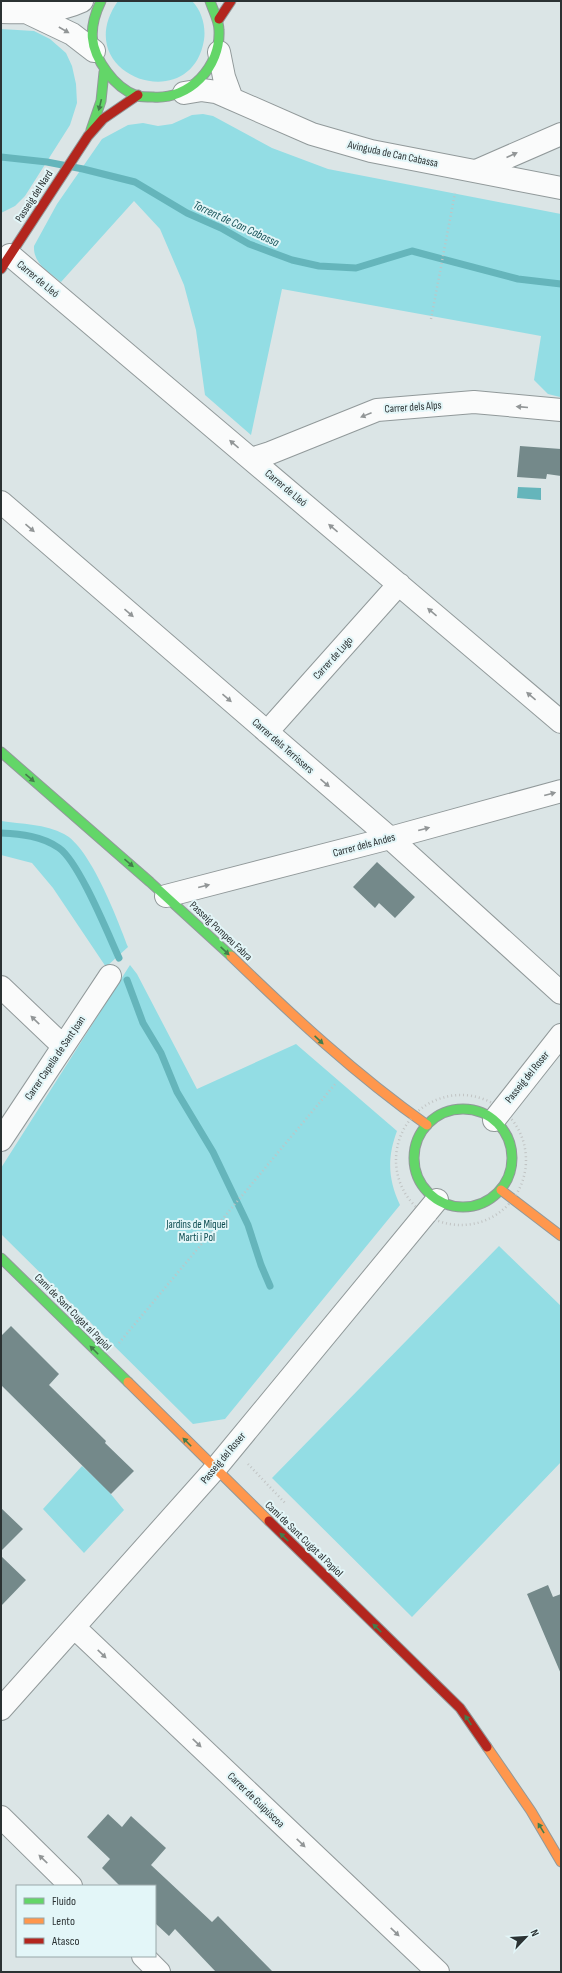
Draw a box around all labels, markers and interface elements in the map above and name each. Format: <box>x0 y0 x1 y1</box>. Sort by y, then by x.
one-way arrow <box>58 26 70 33</box>
one-way arrow <box>97 99 103 111</box>
street label: Avinguda de Can Cabassa <box>346 138 439 170</box>
one-way arrow <box>506 152 518 159</box>
street label: Passeig del Nard <box>12 167 56 224</box>
water label: Torrent de Can Cabassa <box>191 198 281 250</box>
street label: Carrer de Lleó <box>14 258 62 301</box>
street label: Carrer dels Alps <box>384 399 442 415</box>
one-way arrow <box>516 403 528 410</box>
one-way arrow <box>359 412 371 418</box>
one-way arrow <box>228 440 239 449</box>
street label: Carrer de Lleó <box>262 467 310 510</box>
one-way arrow <box>25 523 36 532</box>
one-way arrow <box>327 524 338 533</box>
one-way arrow <box>124 608 134 617</box>
one-way arrow <box>427 608 437 617</box>
street label: Carrer de Lugo <box>310 634 356 682</box>
one-way arrow <box>526 692 537 701</box>
one-way arrow <box>222 693 232 702</box>
street label: Carrer dels Terrissers <box>250 716 316 776</box>
one-way arrow <box>25 773 36 782</box>
one-way arrow <box>320 778 331 787</box>
one-way arrow <box>544 791 556 797</box>
one-way arrow <box>418 825 431 831</box>
street label: Carrer dels Andes <box>331 830 397 860</box>
one-way arrow <box>123 859 134 868</box>
one-way arrow <box>198 883 210 889</box>
street label: Passeig Pompeu Fabra <box>187 899 255 963</box>
one-way arrow <box>220 946 230 956</box>
street label: Carrer Capella de Sant Joan <box>22 1013 88 1103</box>
one-way arrow <box>30 1015 40 1024</box>
one-way arrow <box>314 1035 324 1044</box>
street label: Passeig del Roser <box>502 1048 552 1106</box>
park label: Jardins de Miquel Martí i Pol <box>165 1218 228 1244</box>
street label: Camí de Sant Cugat al Papiol <box>32 1271 114 1353</box>
one-way arrow <box>89 1345 99 1355</box>
street label: Passeig del Roser <box>198 1430 248 1486</box>
one-way arrow <box>182 1437 192 1447</box>
street label: Camí de Sant Cugat al Papiol <box>262 1498 346 1580</box>
one-way arrow <box>279 1532 289 1542</box>
one-way arrow <box>372 1623 382 1633</box>
one-way arrow <box>98 1649 107 1658</box>
one-way arrow <box>464 1715 472 1726</box>
one-way arrow <box>192 1739 202 1748</box>
street label: Carrer de Guipúscoa <box>225 1770 287 1830</box>
one-way arrow <box>537 1822 544 1834</box>
one-way arrow <box>296 1838 306 1847</box>
one-way arrow <box>38 1854 48 1864</box>
legend <box>16 1885 156 1957</box>
text: Fluido <box>52 1894 76 1909</box>
text: Lento <box>52 1914 75 1929</box>
north arrow <box>506 1917 546 1957</box>
one-way arrow <box>391 1927 400 1936</box>
text: N <box>527 1928 542 1939</box>
text: Atasco <box>51 1934 79 1949</box>

